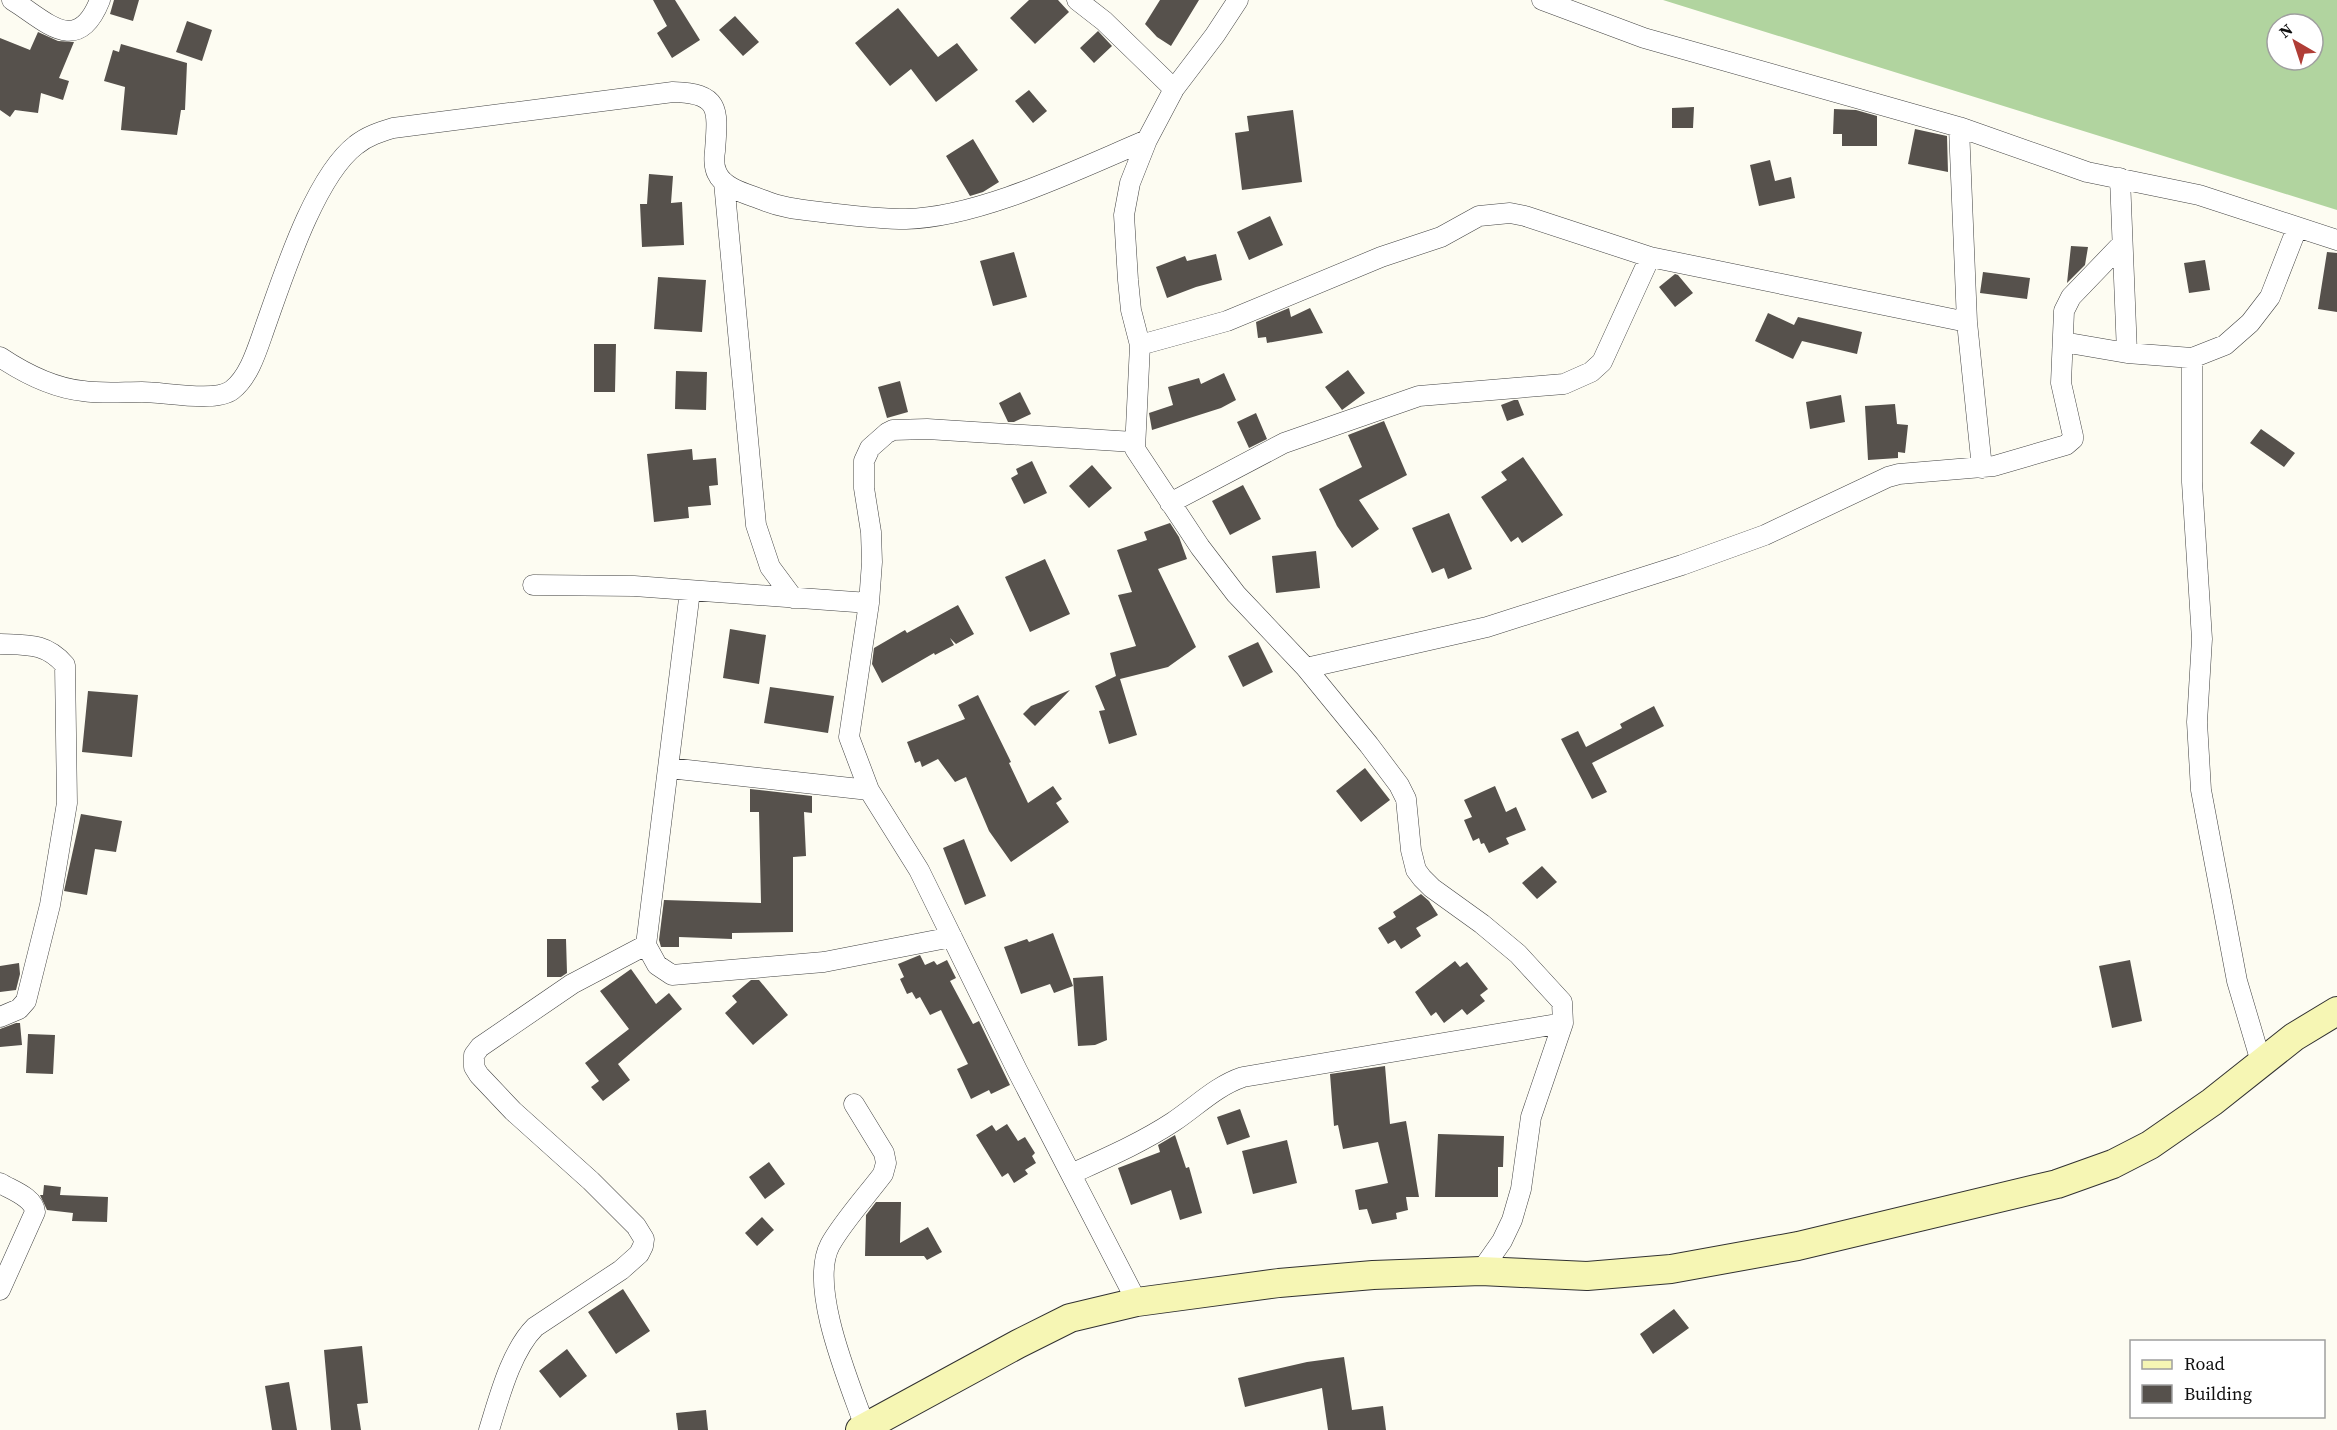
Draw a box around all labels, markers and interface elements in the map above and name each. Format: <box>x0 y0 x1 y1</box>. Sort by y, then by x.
north arrow <box>2265 12 2325 72</box>
text: N <box>2274 18 2297 43</box>
legend <box>2130 1340 2325 1418</box>
text: Road <box>2184 1351 2225 1376</box>
text: Building <box>2184 1381 2252 1406</box>

